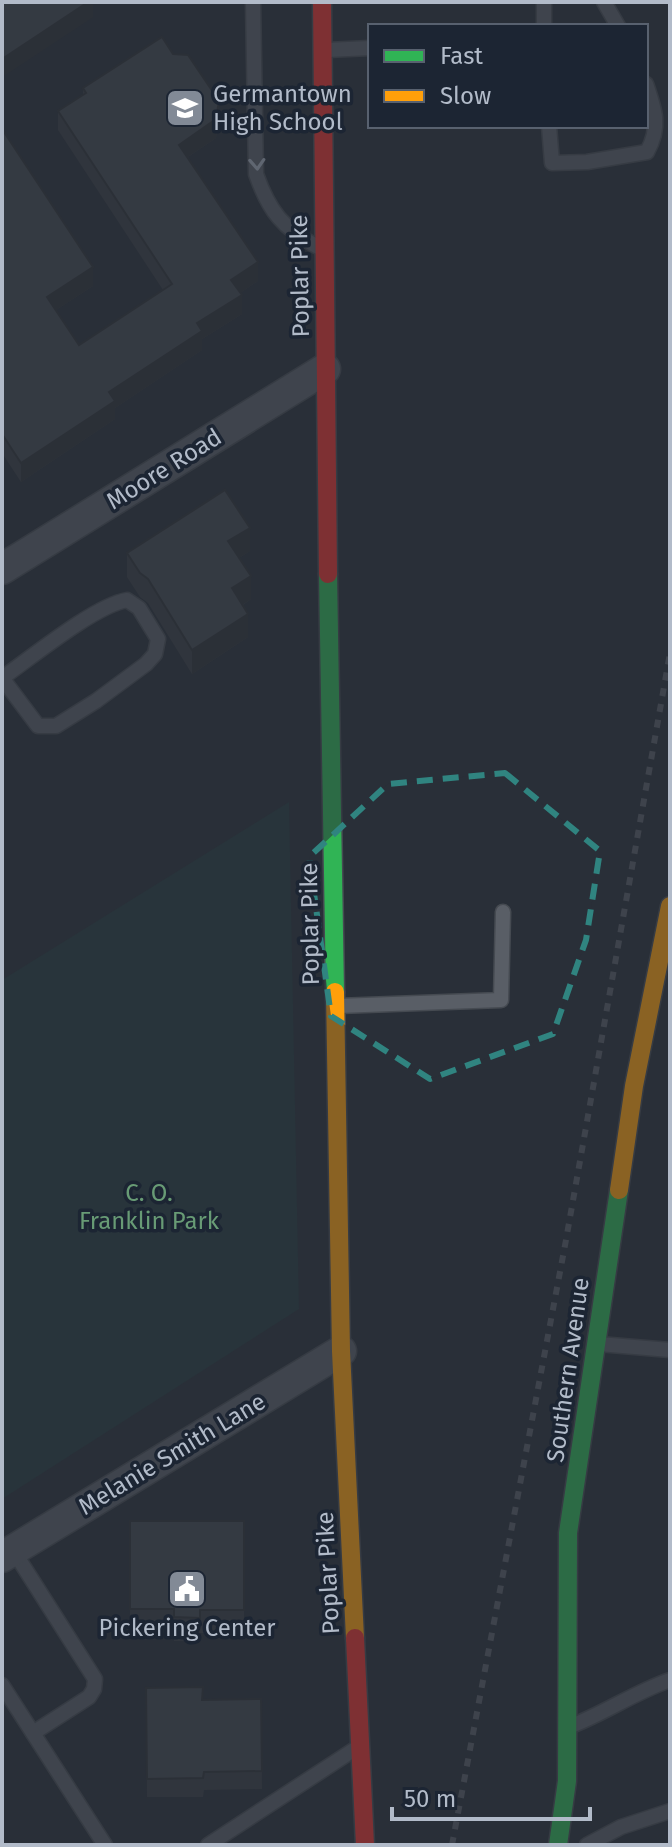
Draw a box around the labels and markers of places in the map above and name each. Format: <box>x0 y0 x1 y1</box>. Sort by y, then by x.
place label: Germantown High School <box>213 80 352 136</box>
school or university icon: Germantown High School <box>164 87 206 129</box>
public building icon: Pickering Center <box>166 1568 208 1610</box>
place label: Pickering Center <box>98 1614 276 1642</box>

